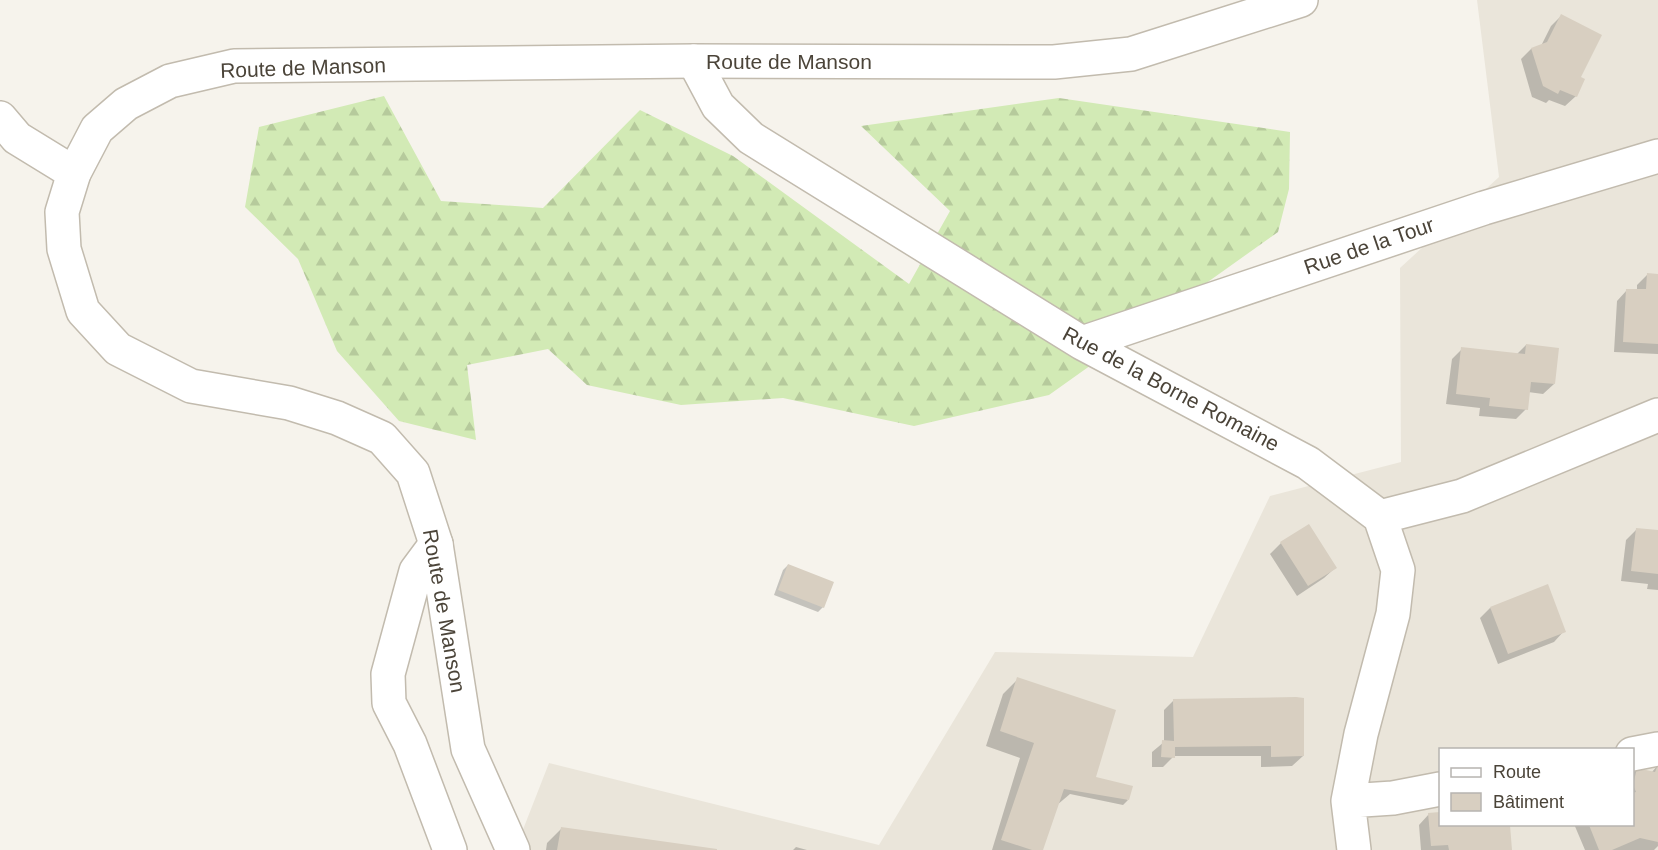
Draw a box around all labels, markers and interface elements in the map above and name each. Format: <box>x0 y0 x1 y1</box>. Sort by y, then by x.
street label: Route de Manson <box>706 50 872 73</box>
street label: Route de Manson <box>220 53 386 82</box>
street label: Rue de la Tour <box>1301 212 1437 279</box>
street label: Rue de la Borne Romaine <box>1059 322 1283 455</box>
street label: Route de Manson <box>419 527 470 695</box>
legend <box>1439 748 1634 826</box>
text: Route <box>1493 762 1541 782</box>
text: Bâtiment <box>1493 792 1564 812</box>

